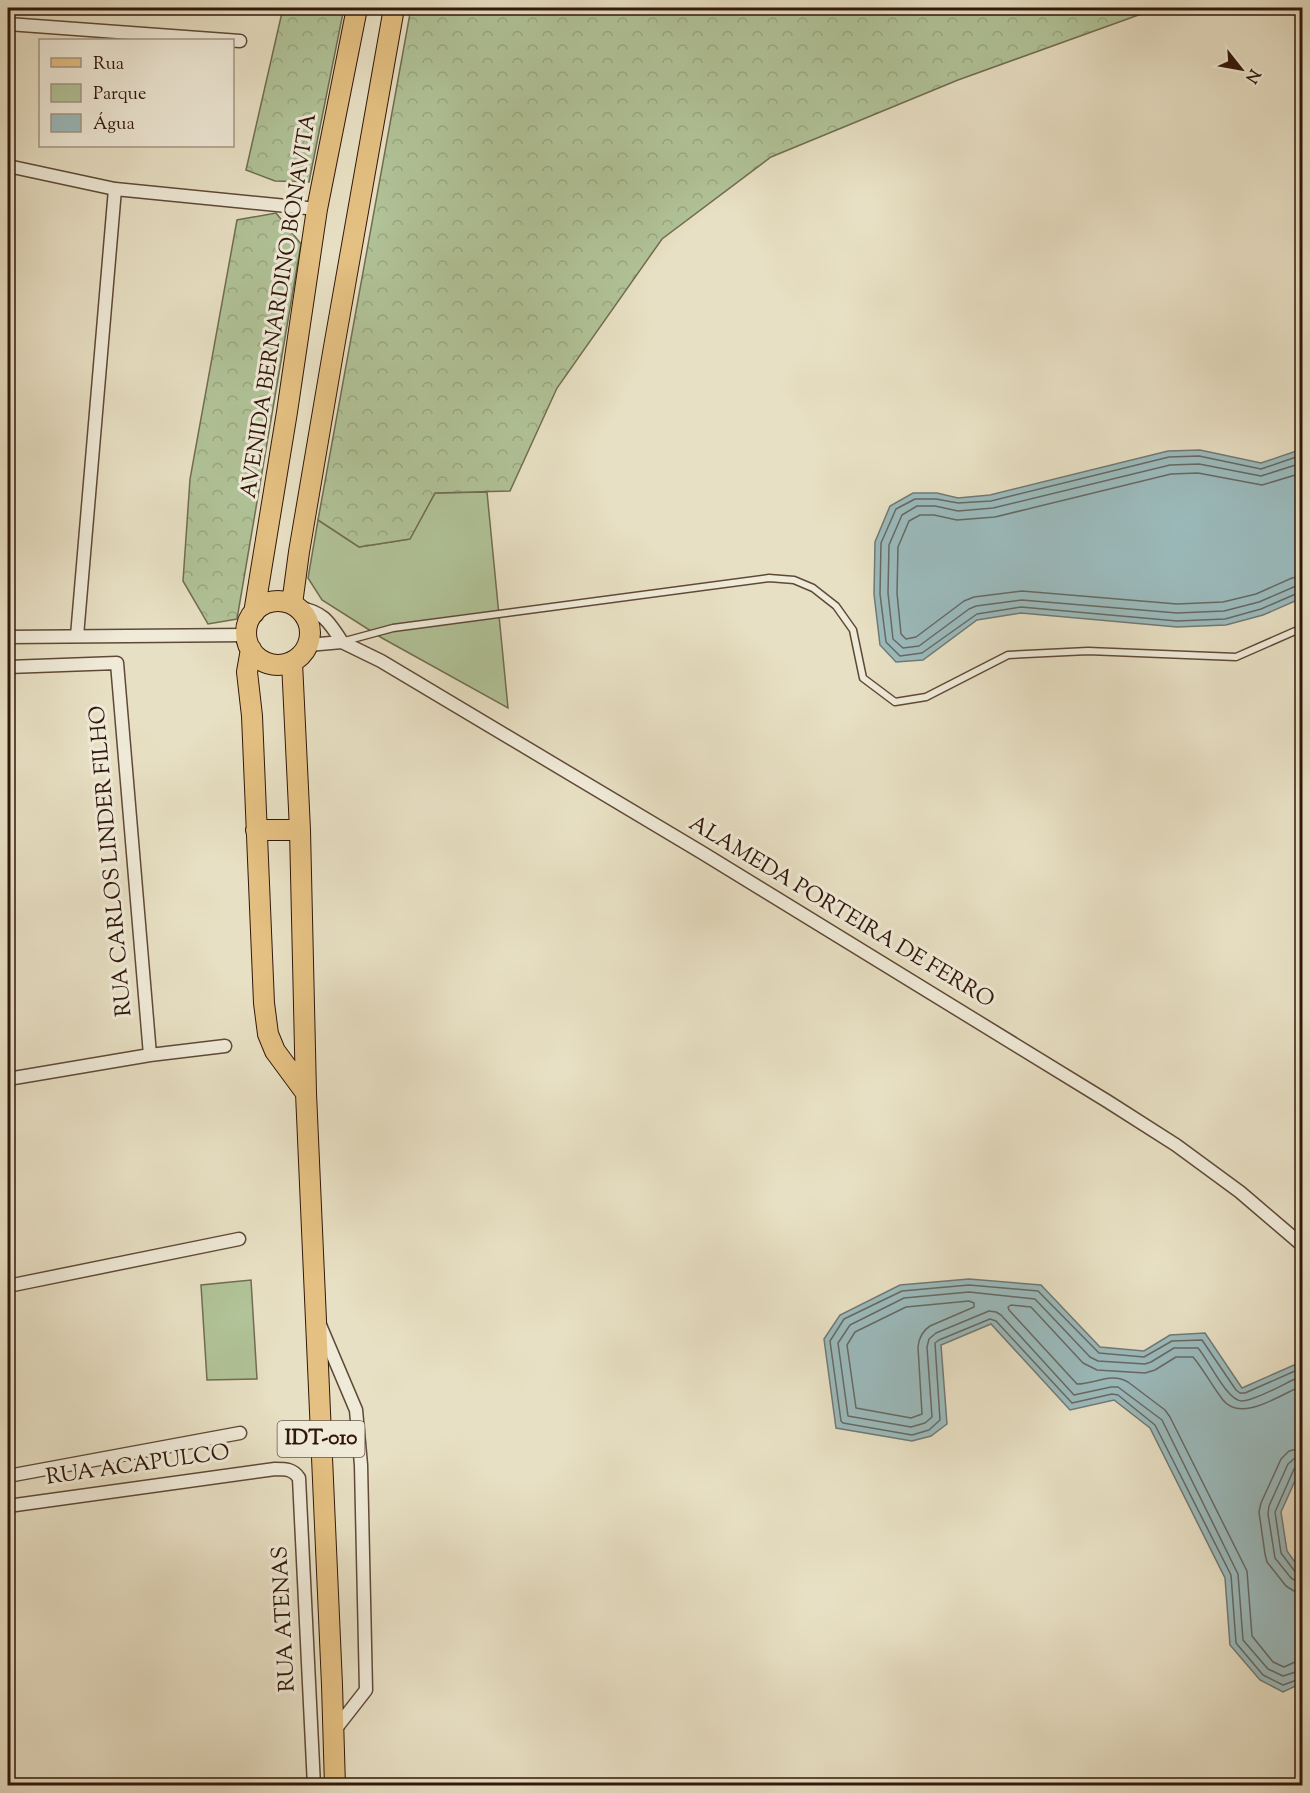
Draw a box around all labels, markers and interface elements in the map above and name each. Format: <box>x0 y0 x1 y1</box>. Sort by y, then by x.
legend <box>39 39 234 147</box>
north arrow <box>1211 39 1271 99</box>
text: Rua <box>93 52 124 78</box>
text: N <box>1238 64 1265 87</box>
text: Parque <box>93 82 146 108</box>
street label: AVENIDA BERNARDINO BONAVITA <box>234 111 326 501</box>
text: Água <box>93 112 135 138</box>
street label: RUA CARLOS LINDER FILHO <box>82 704 142 1018</box>
street label: ALAMEDA PORTEIRA DE FERRO <box>682 809 1000 1017</box>
road number: IDT-010 <box>278 1421 364 1457</box>
street label: RUA ACAPULCO <box>44 1437 232 1495</box>
street label: RUA ATENAS <box>265 1545 305 1693</box>

